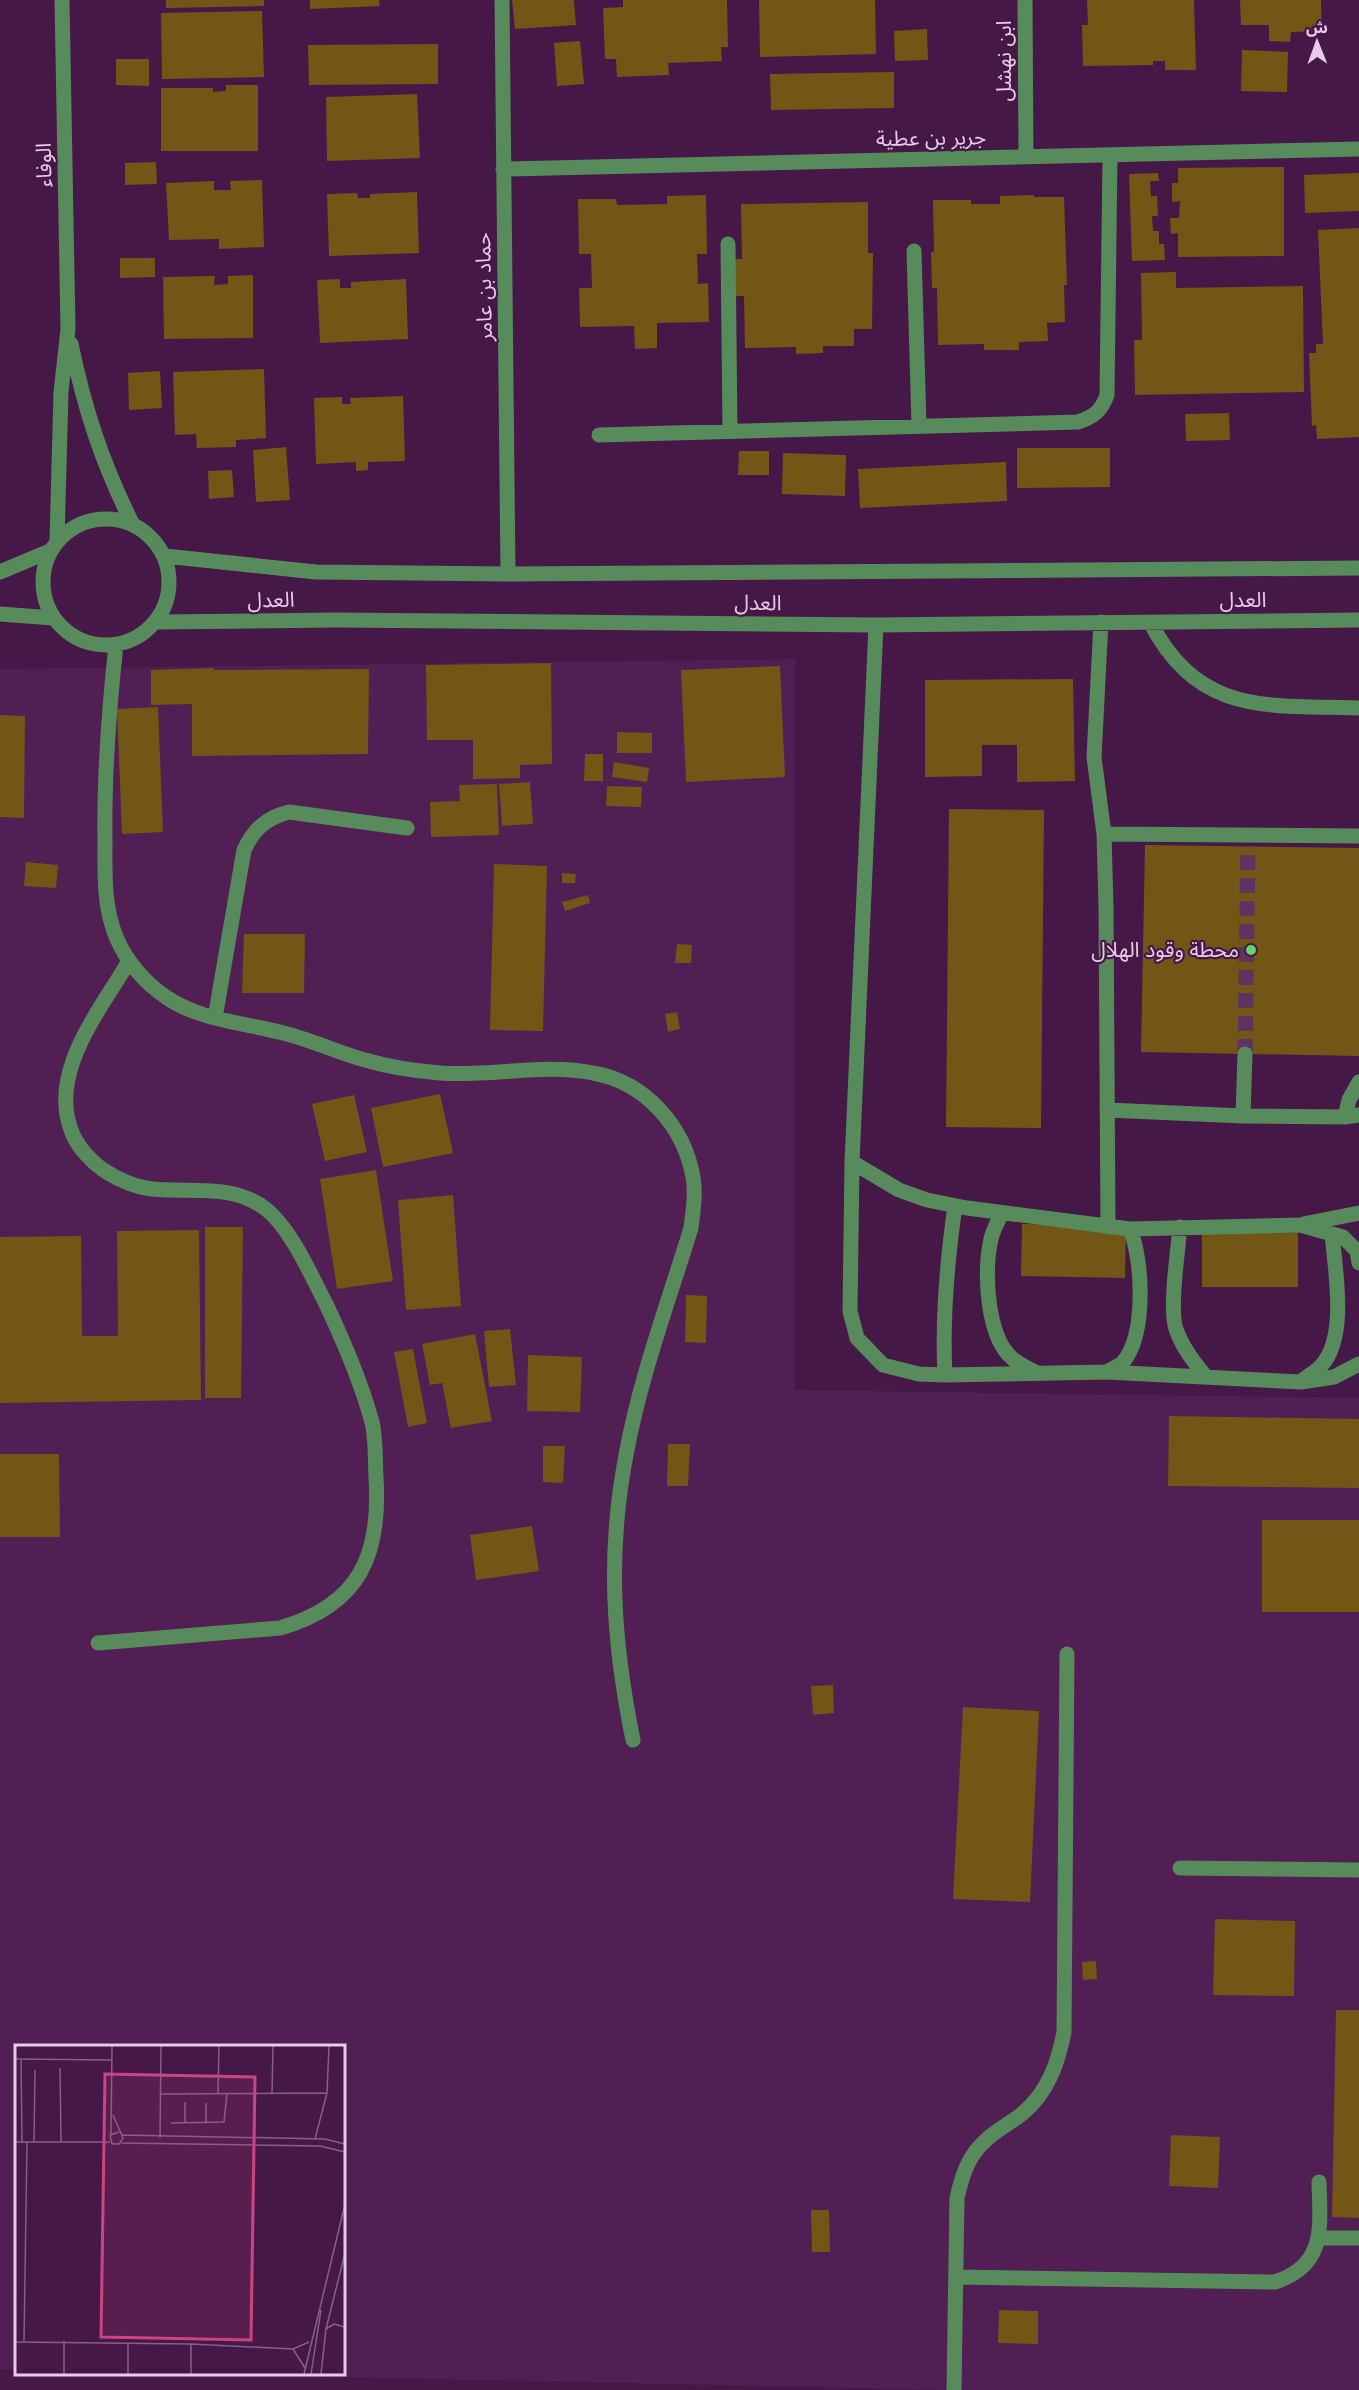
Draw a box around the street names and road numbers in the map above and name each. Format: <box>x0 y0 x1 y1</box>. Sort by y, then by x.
street label: ابن نهشل <box>990 20 1018 102</box>
street label: جرير بن عطية <box>876 123 986 153</box>
street label: الوفاء <box>30 143 58 187</box>
street label: حماد بن عامر <box>469 232 499 343</box>
street label: العدل <box>247 586 295 614</box>
street label: العدل <box>1219 586 1267 614</box>
street label: العدل <box>734 589 782 617</box>

